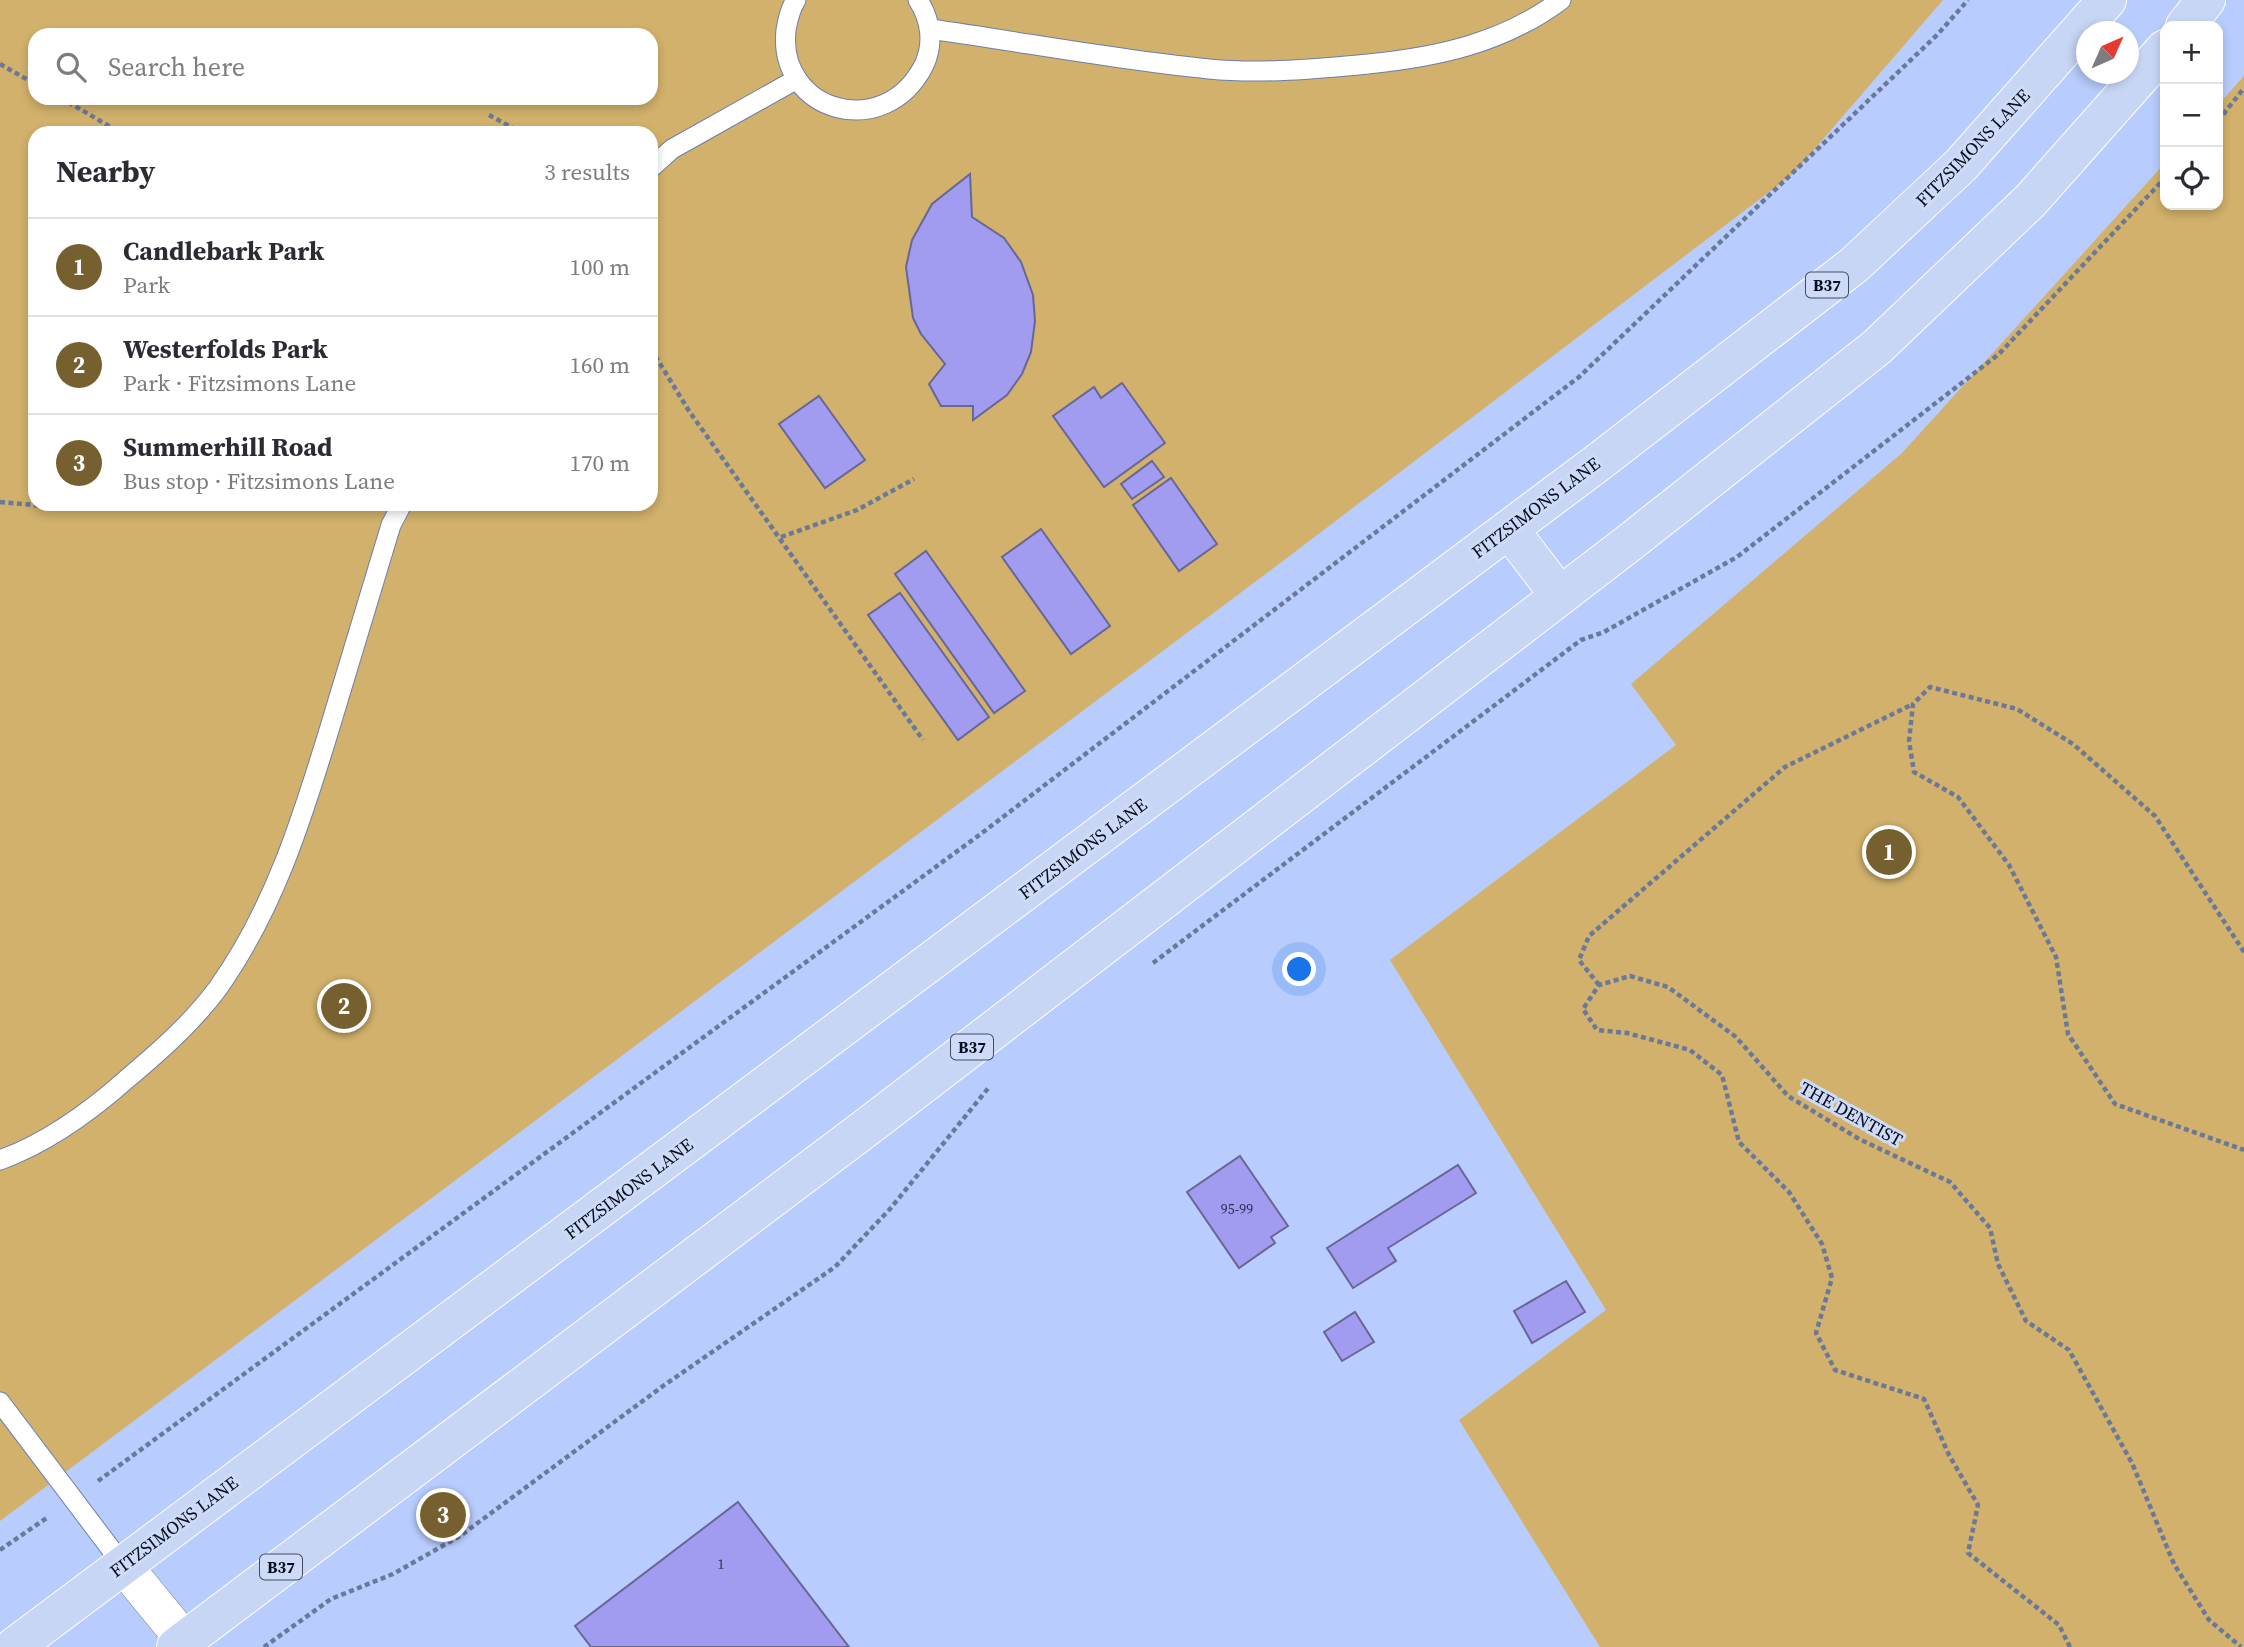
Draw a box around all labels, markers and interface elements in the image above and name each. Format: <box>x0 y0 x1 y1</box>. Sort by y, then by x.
north arrow <box>2076 21 2139 84</box>
map controls <box>2160 21 2223 210</box>
button: + <box>2160 21 2223 84</box>
search box <box>28 28 658 105</box>
icon: search <box>52 48 90 86</box>
text: Search here <box>108 49 245 85</box>
street label: FITZSIMONS LANE <box>1910 83 2035 212</box>
button: − <box>2160 84 2223 147</box>
button: locate <box>2160 147 2223 210</box>
text: Nearby <box>56 151 155 192</box>
text: 3 results <box>544 156 630 188</box>
text: Candlebark Park <box>123 233 324 269</box>
text: 1 <box>73 251 85 283</box>
text: 100 m <box>569 251 630 283</box>
text: Park <box>123 269 170 301</box>
road number: B37 <box>1806 272 1848 298</box>
text: Westerfolds Park <box>123 331 328 367</box>
text: 2 <box>73 349 85 381</box>
text: 160 m <box>569 349 630 381</box>
text: Park · Fitzsimons Lane <box>123 367 356 399</box>
text: Summerhill Road <box>123 429 332 465</box>
text: 3 <box>73 447 85 479</box>
text: 170 m <box>569 447 630 479</box>
street label: FITZSIMONS LANE <box>1466 451 1605 564</box>
text: Bus stop · Fitzsimons Lane <box>123 465 395 497</box>
street label: FITZSIMONS LANE <box>1013 792 1152 905</box>
pin: 1 <box>1866 826 1912 878</box>
your location <box>1282 952 1316 986</box>
pin: 2 <box>321 980 367 1032</box>
road number: B37 <box>951 1035 993 1060</box>
street label: THE DENTIST <box>1795 1075 1907 1152</box>
street label: FITZSIMONS LANE <box>559 1132 698 1245</box>
house number: 95-99 <box>1221 1199 1253 1219</box>
street label: FITZSIMONS LANE <box>104 1470 243 1583</box>
pin: 3 <box>420 1489 466 1541</box>
road number: B37 <box>260 1554 302 1580</box>
house number: 1 <box>718 1554 725 1574</box>

